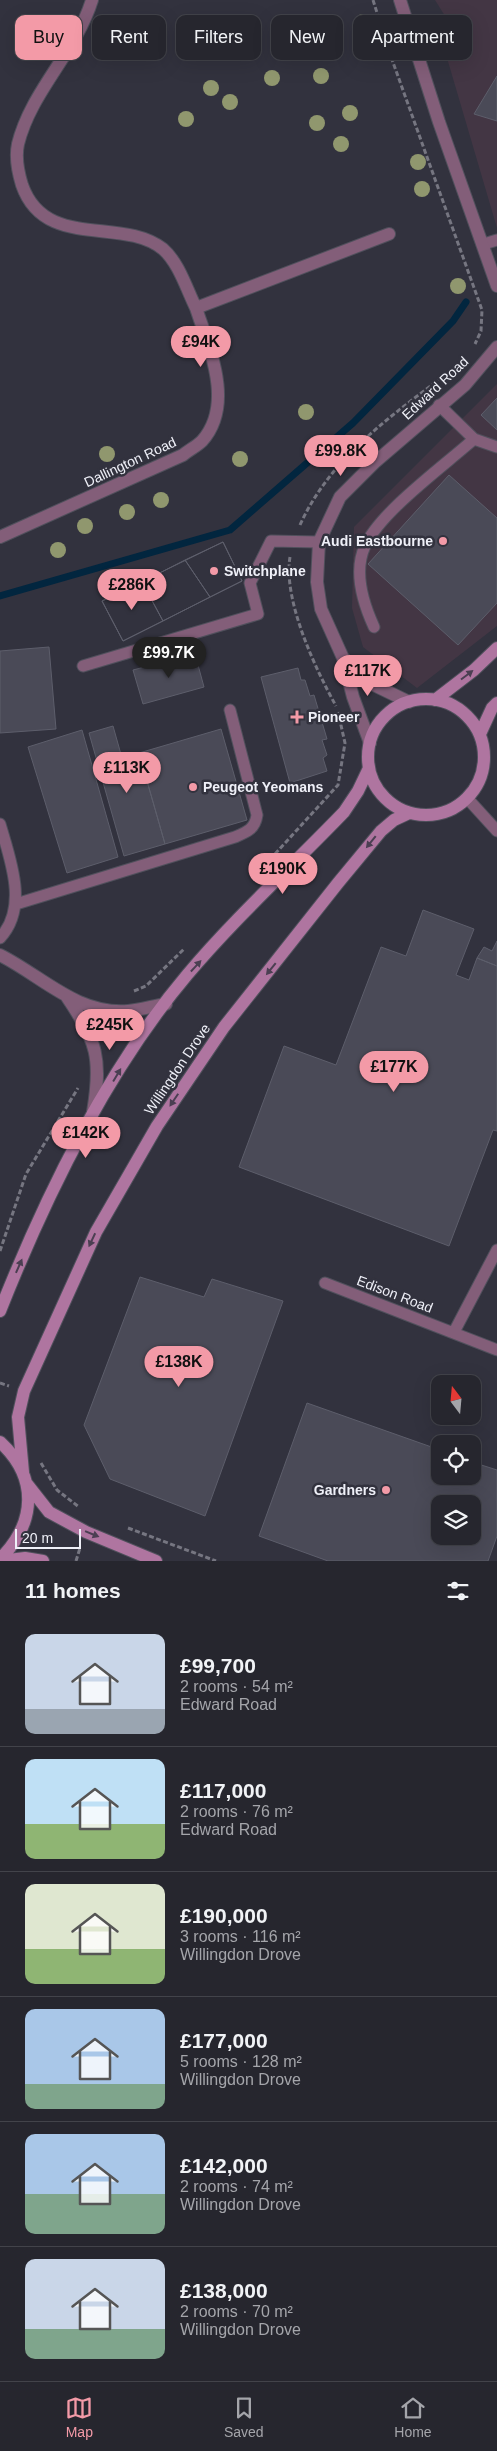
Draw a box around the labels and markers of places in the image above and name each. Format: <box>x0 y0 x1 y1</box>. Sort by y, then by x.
pin: £94K <box>171 326 231 368</box>
pin: £99.8K <box>300 434 382 477</box>
place label: Audi Eastbourne <box>321 533 433 549</box>
marker: Audi Eastbourne <box>437 535 449 547</box>
place label: Switchplane <box>224 563 306 579</box>
marker: Switchplane <box>208 565 220 577</box>
pin: £286K <box>97 568 167 611</box>
pin: £99.7K <box>128 636 210 679</box>
pin: £117K <box>333 654 403 697</box>
place label: Pioneer <box>308 709 360 725</box>
marker: Pioneer <box>290 710 304 724</box>
pin: £113K <box>92 752 162 794</box>
place label: Peugeot Yeomans <box>203 779 324 795</box>
marker: Peugeot Yeomans <box>187 781 199 793</box>
pin: £190K <box>248 852 318 895</box>
pin: £245K <box>75 1008 145 1051</box>
pin: £177K <box>359 1050 429 1093</box>
pin: £142K <box>51 1116 121 1159</box>
pin: £138K <box>144 1346 214 1388</box>
place label: Gardners <box>314 1482 376 1498</box>
marker: Gardners <box>380 1484 392 1496</box>

